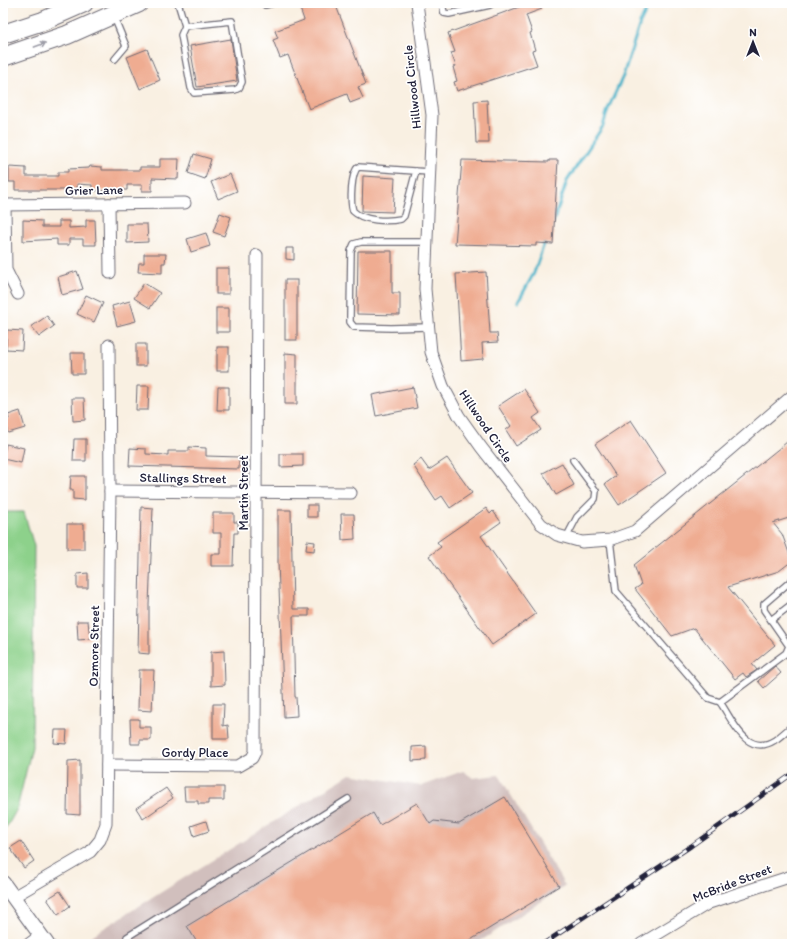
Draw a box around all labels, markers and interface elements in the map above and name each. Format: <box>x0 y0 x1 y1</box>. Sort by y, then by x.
north arrow <box>733 22 773 62</box>
text: N <box>749 26 757 39</box>
one-way arrow <box>34 41 47 48</box>
street label: Hillwood Circle <box>400 44 424 130</box>
street label: Grier Lane <box>65 182 123 198</box>
street label: Hillwood Circle <box>456 387 516 465</box>
street label: Martin Street <box>236 455 251 531</box>
street label: Stallings Street <box>140 470 227 486</box>
street label: Ozmore Street <box>86 605 102 687</box>
street label: Gordy Place <box>162 745 228 760</box>
street label: McBride Street <box>690 861 774 905</box>

